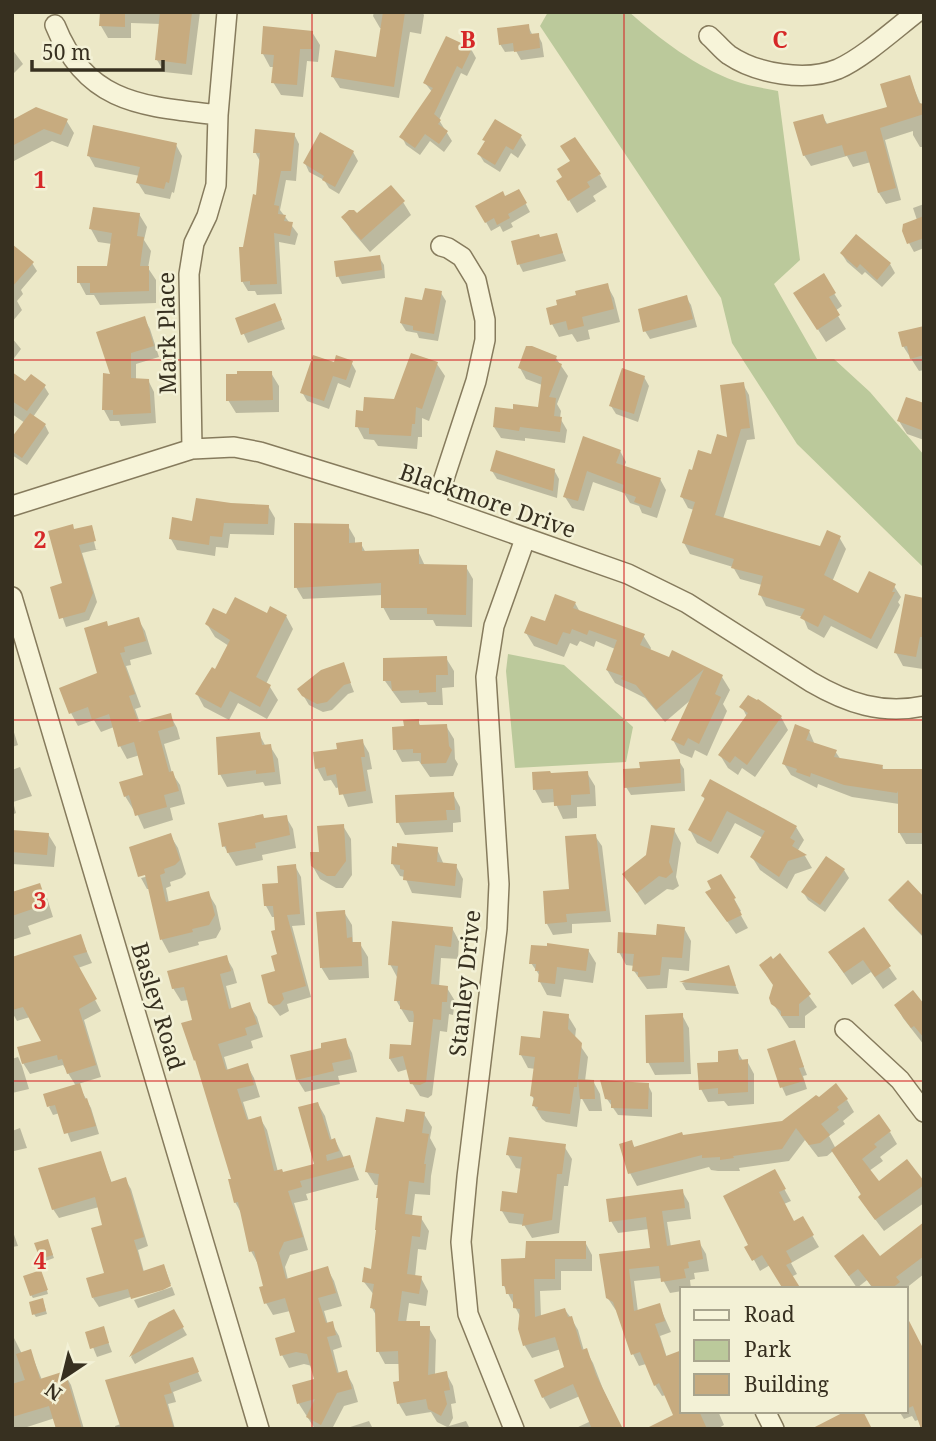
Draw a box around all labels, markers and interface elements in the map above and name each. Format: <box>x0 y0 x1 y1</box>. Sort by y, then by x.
text: B <box>460 23 476 55</box>
text: C <box>772 23 788 55</box>
scale bar <box>32 28 163 72</box>
text: 50 m <box>42 38 91 66</box>
text: 1 <box>34 163 47 195</box>
street label: Mark Place <box>149 272 183 394</box>
street label: Blackmore Drive <box>396 455 580 545</box>
text: 2 <box>34 523 47 555</box>
text: 3 <box>34 884 47 916</box>
street label: Stanley Drive <box>440 908 488 1058</box>
street label: Basley Road <box>124 938 194 1074</box>
text: 4 <box>34 1244 47 1276</box>
legend <box>680 1287 908 1413</box>
text: Road <box>744 1300 795 1328</box>
text: Park <box>744 1335 791 1363</box>
north arrow <box>28 1343 98 1413</box>
text: Building <box>744 1370 829 1398</box>
text: N <box>40 1377 67 1407</box>

